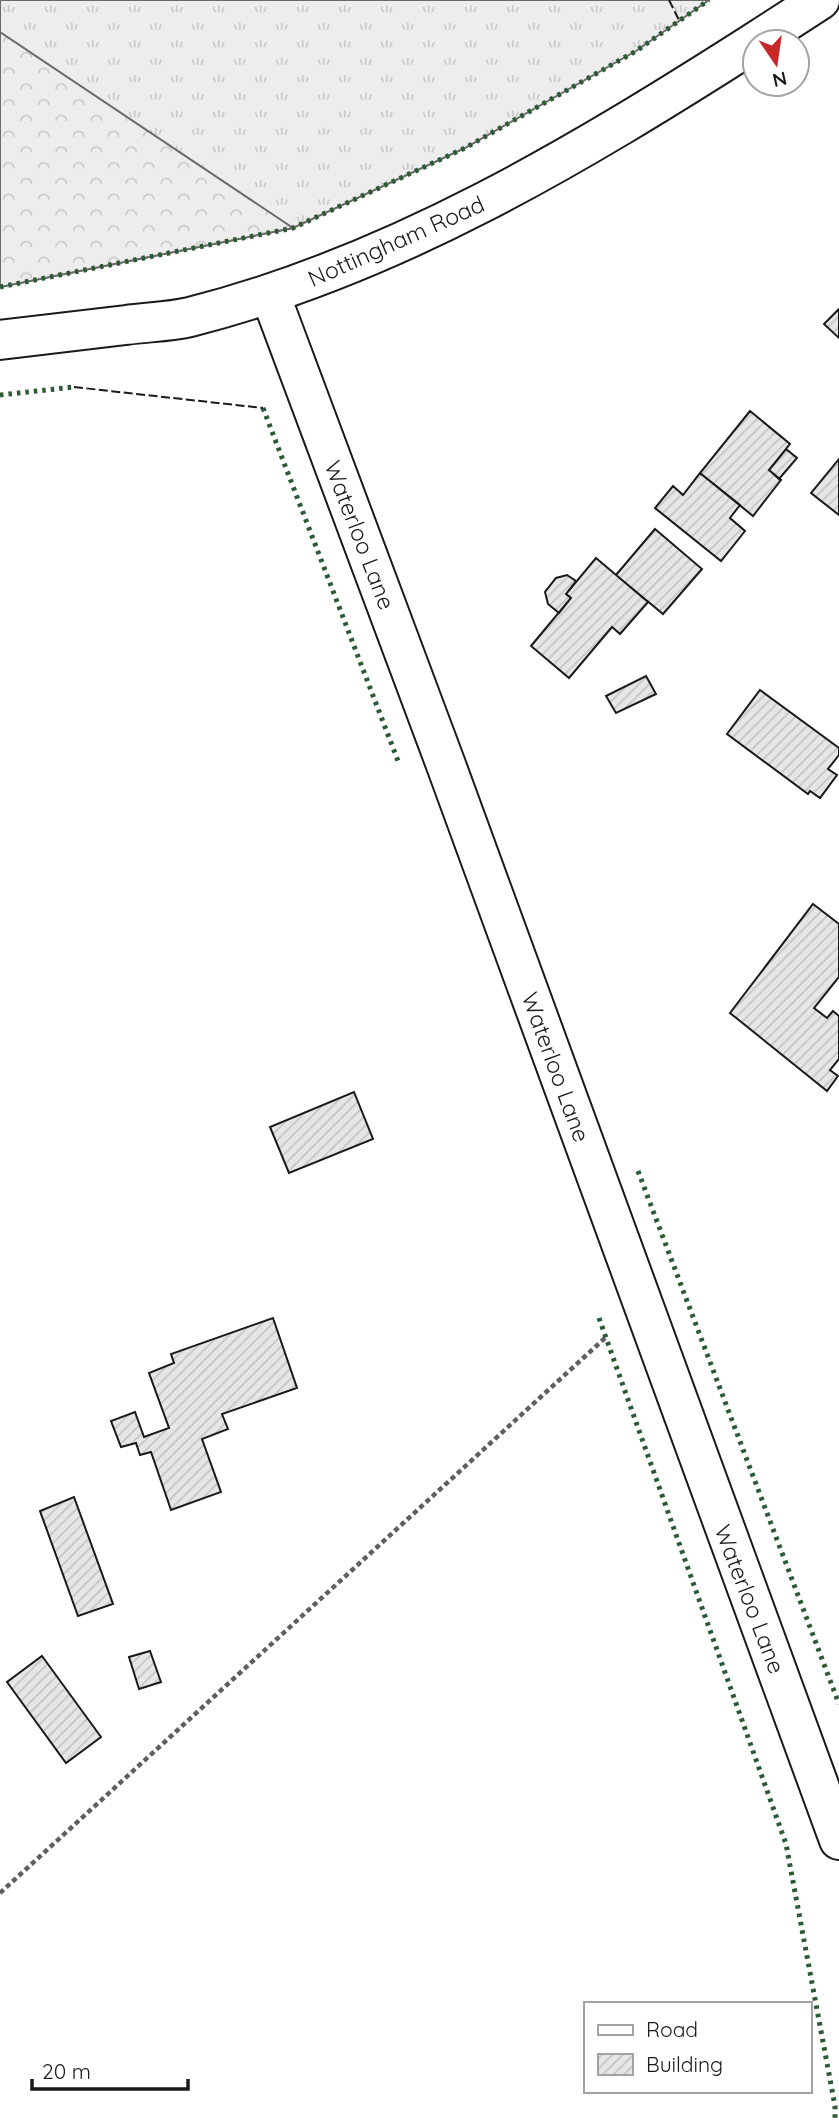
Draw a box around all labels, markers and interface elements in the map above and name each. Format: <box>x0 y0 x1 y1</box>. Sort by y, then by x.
north arrow <box>741 28 811 98</box>
text: N <box>770 66 789 93</box>
street label: Nottingham Road <box>303 189 489 293</box>
street label: Waterloo Lane <box>318 456 402 614</box>
street label: Waterloo Lane <box>516 988 596 1146</box>
street label: Waterloo Lane <box>708 1520 792 1678</box>
legend <box>584 2002 811 2093</box>
text: Road <box>646 2016 698 2042</box>
scale bar <box>32 2048 187 2092</box>
text: Building <box>646 2051 723 2077</box>
text: 20 m <box>42 2058 91 2084</box>

